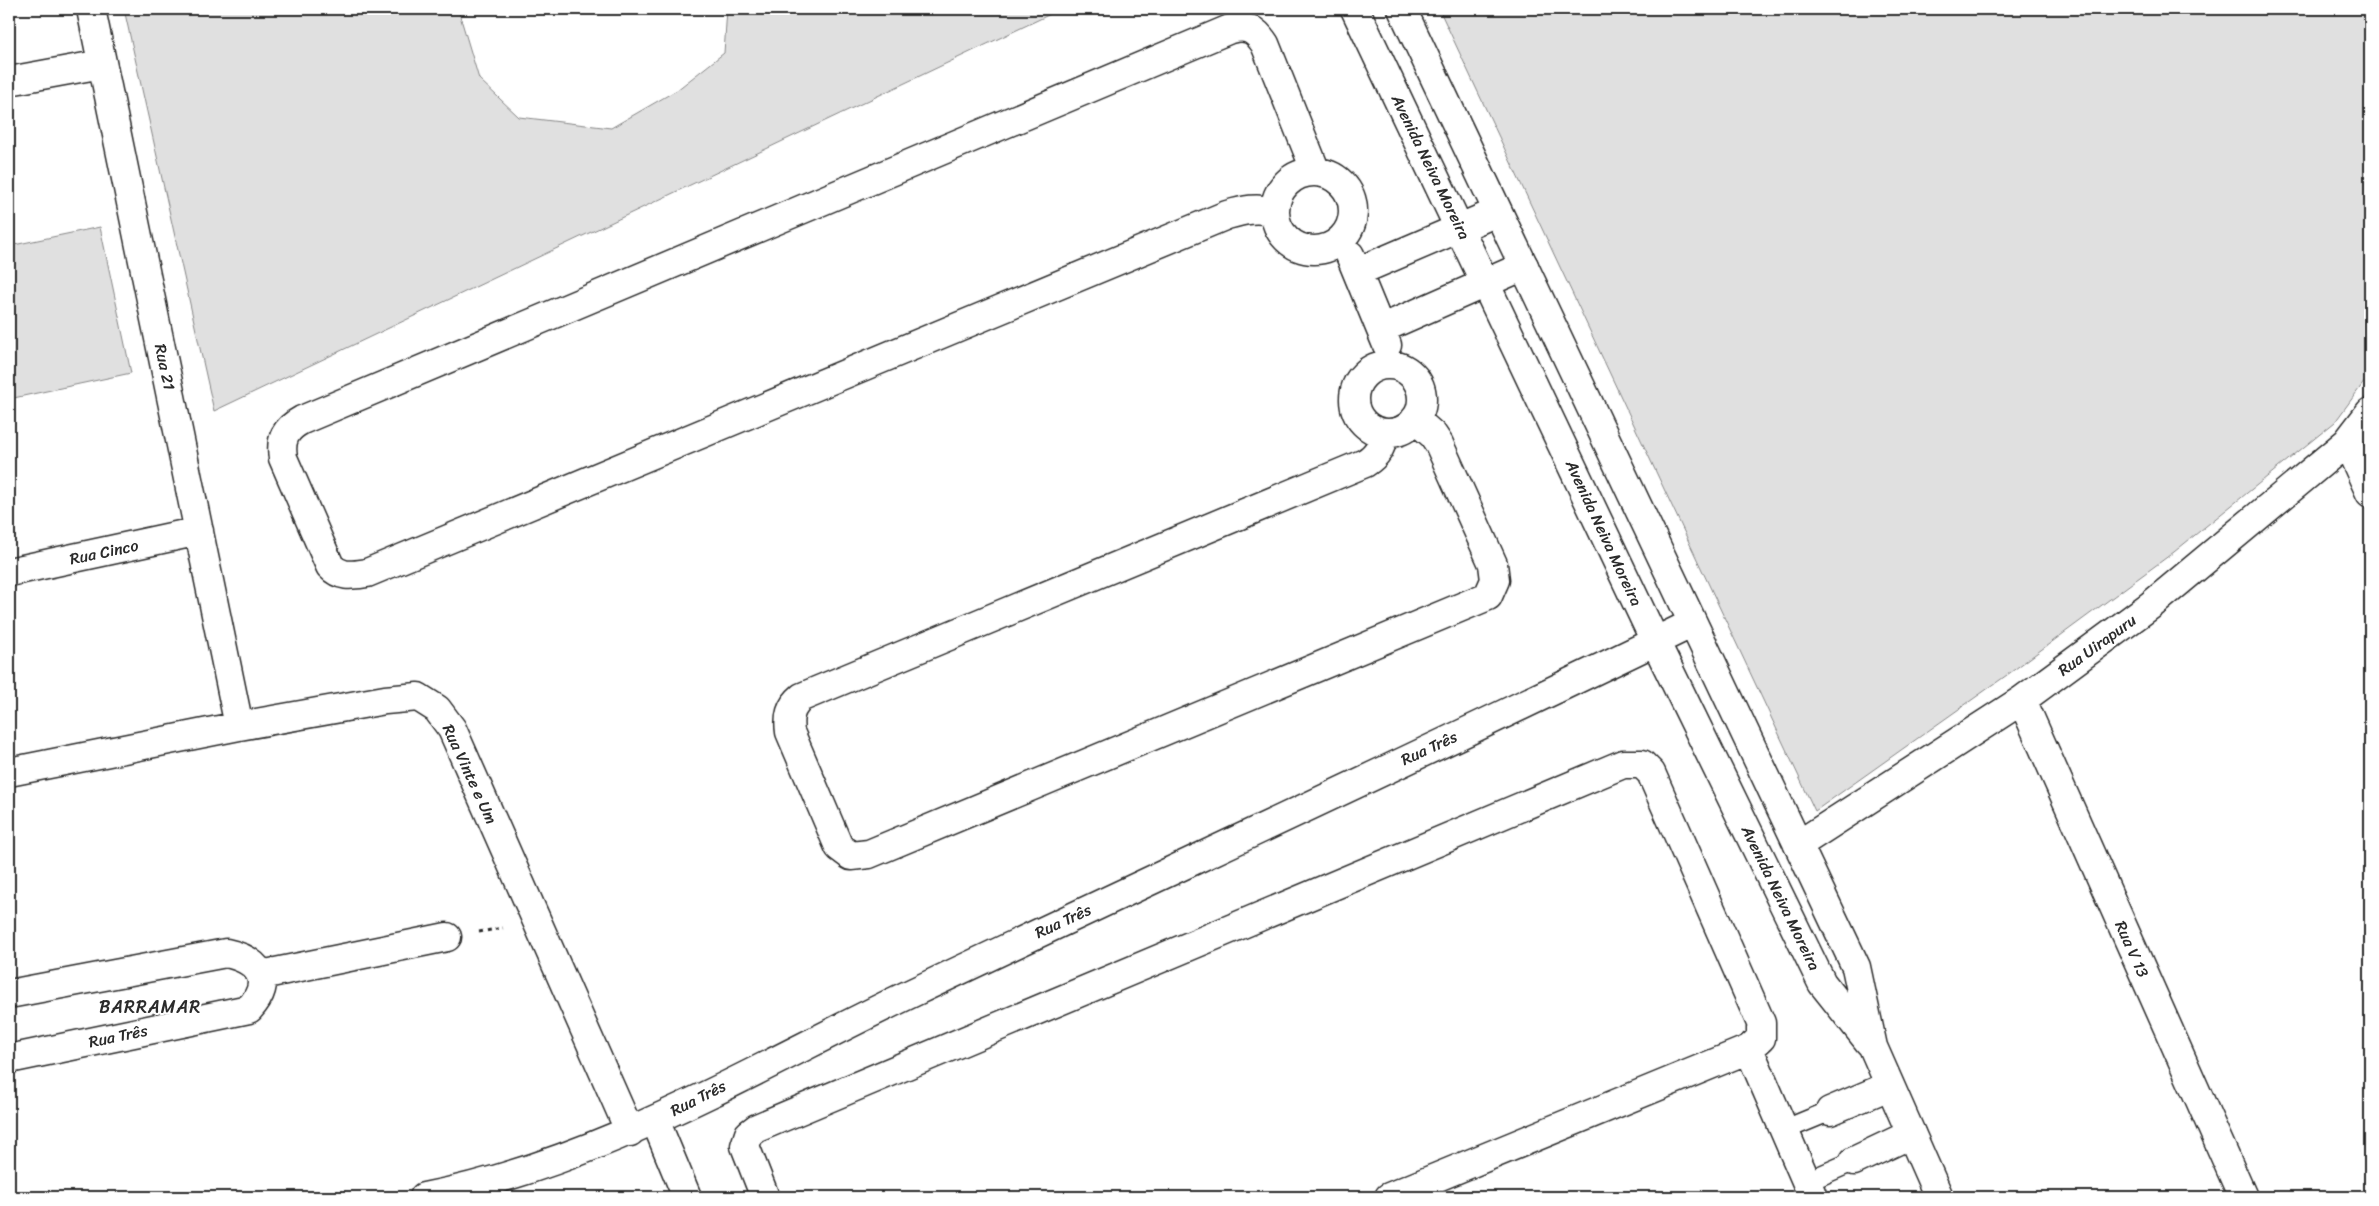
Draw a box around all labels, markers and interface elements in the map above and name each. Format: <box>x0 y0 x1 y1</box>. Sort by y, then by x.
street label: Avenida Neiva Moreira <box>1383 88 1479 245</box>
street label: Rua 21 <box>146 341 184 393</box>
street label: Avenida Neiva Moreira <box>1557 454 1651 611</box>
street label: Rua Cinco <box>67 531 141 573</box>
street label: Rua Uirapuru <box>2051 606 2143 684</box>
street label: Rua Vinte e Um <box>434 719 506 829</box>
street label: Rua Três <box>1396 722 1463 774</box>
street label: Avenida Neiva Moreira <box>1733 819 1829 976</box>
street label: Rua Três <box>1030 895 1097 947</box>
street label: Rua V 13 <box>2107 916 2157 982</box>
district label: BARRAMAR <box>99 991 201 1023</box>
street label: Rua Três <box>86 1015 151 1056</box>
street label: Rua Três <box>665 1071 732 1124</box>

